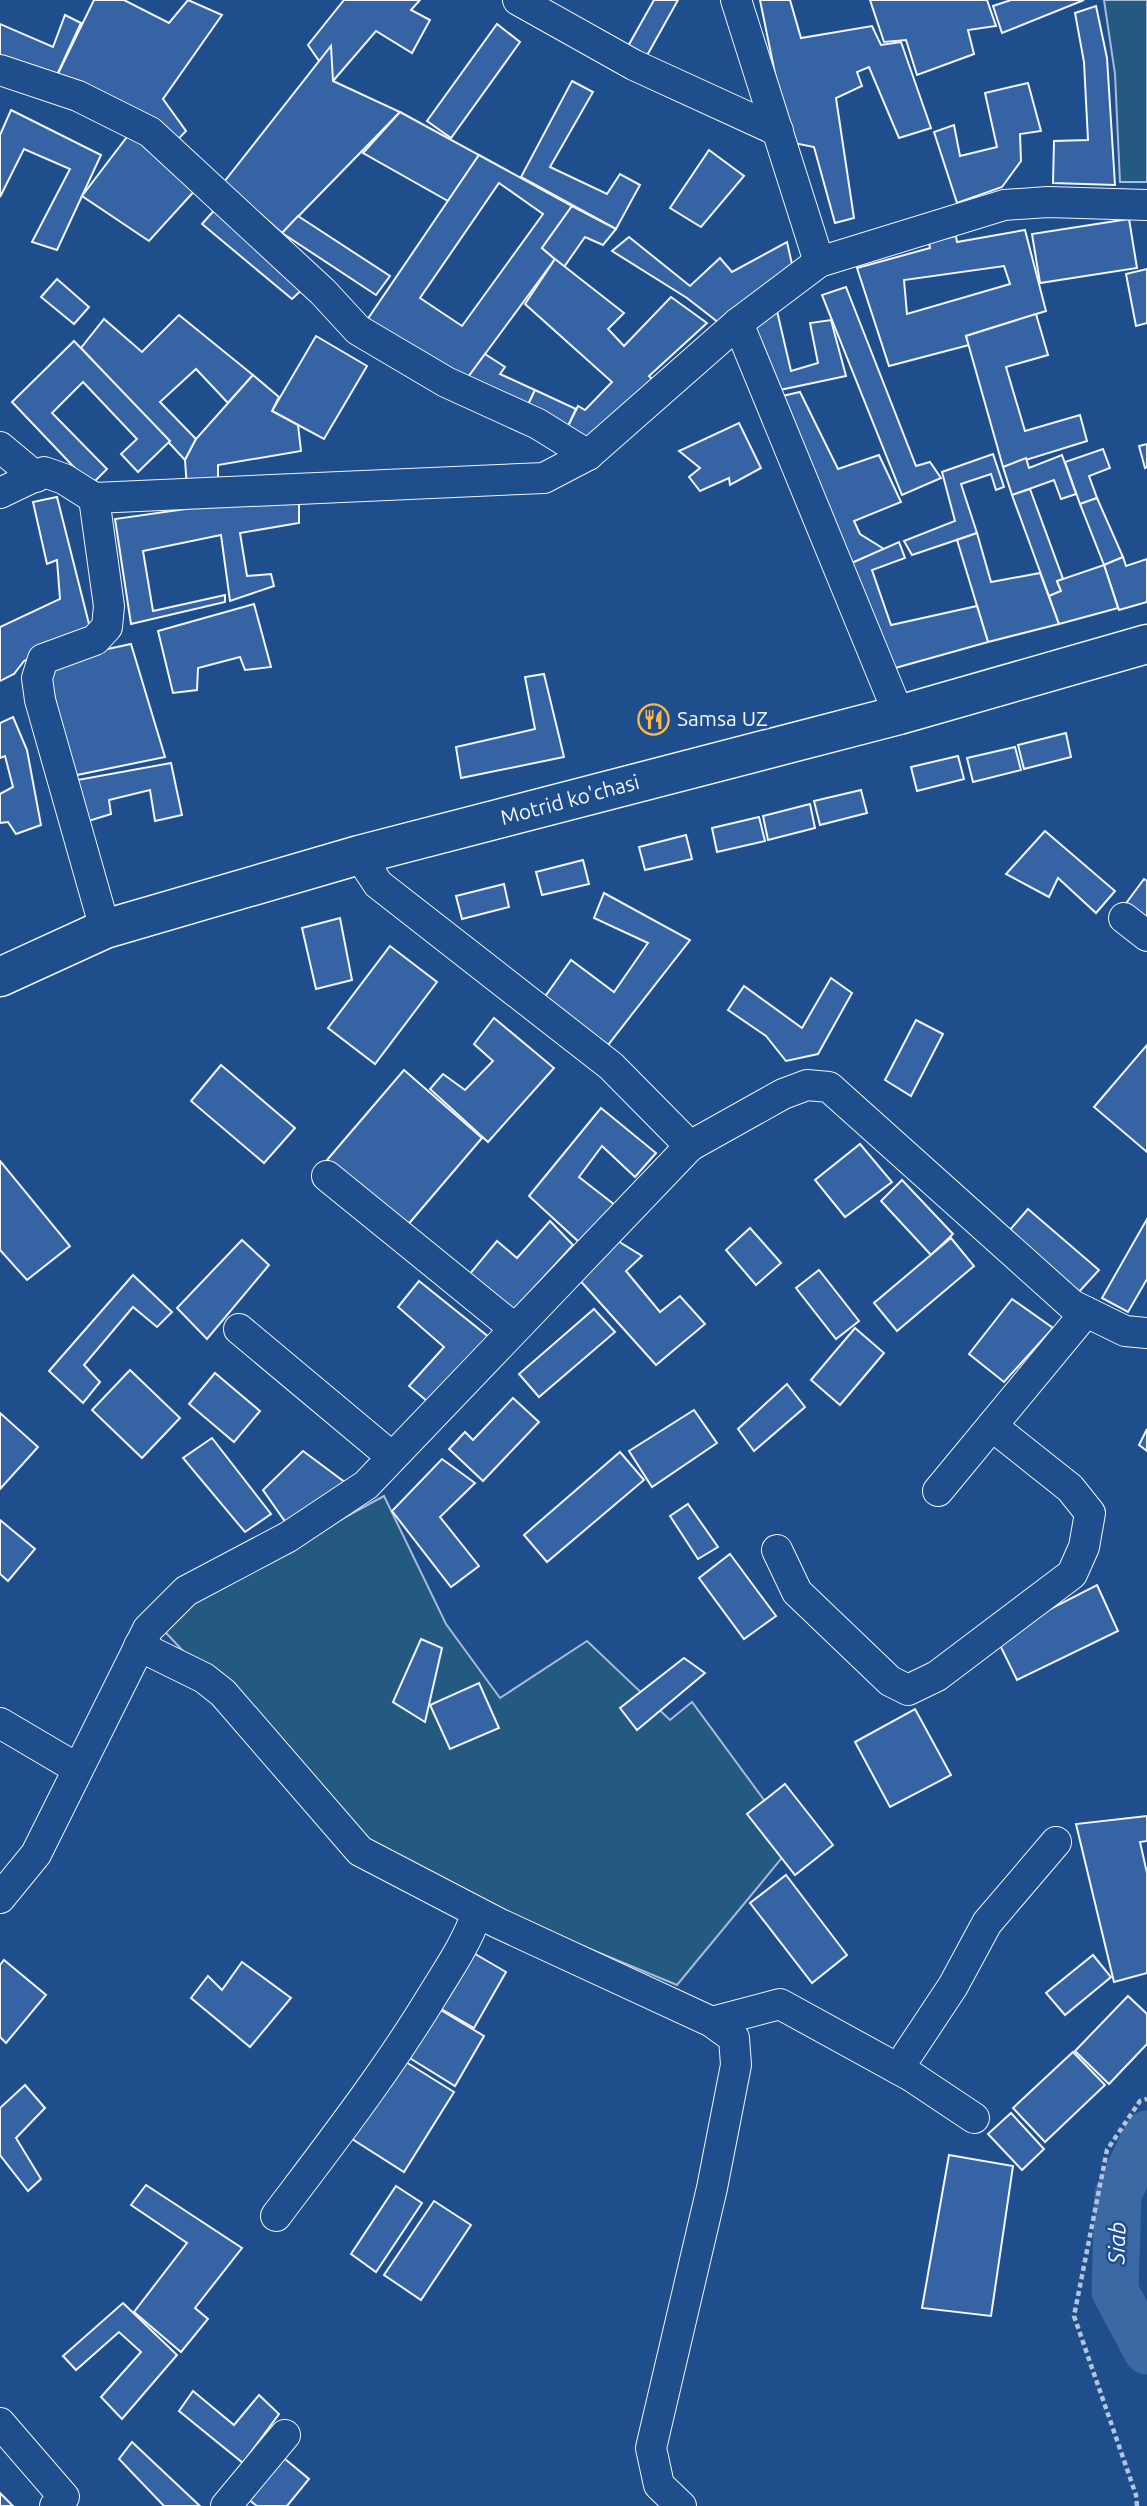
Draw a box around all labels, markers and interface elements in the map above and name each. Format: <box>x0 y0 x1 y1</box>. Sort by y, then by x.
restaurant icon: Samsa UZ <box>637 702 671 736</box>
place label: Samsa UZ <box>677 706 768 730</box>
street label: Motrid ko'chasi <box>498 769 642 829</box>
water label: Siab <box>1103 2221 1130 2266</box>

